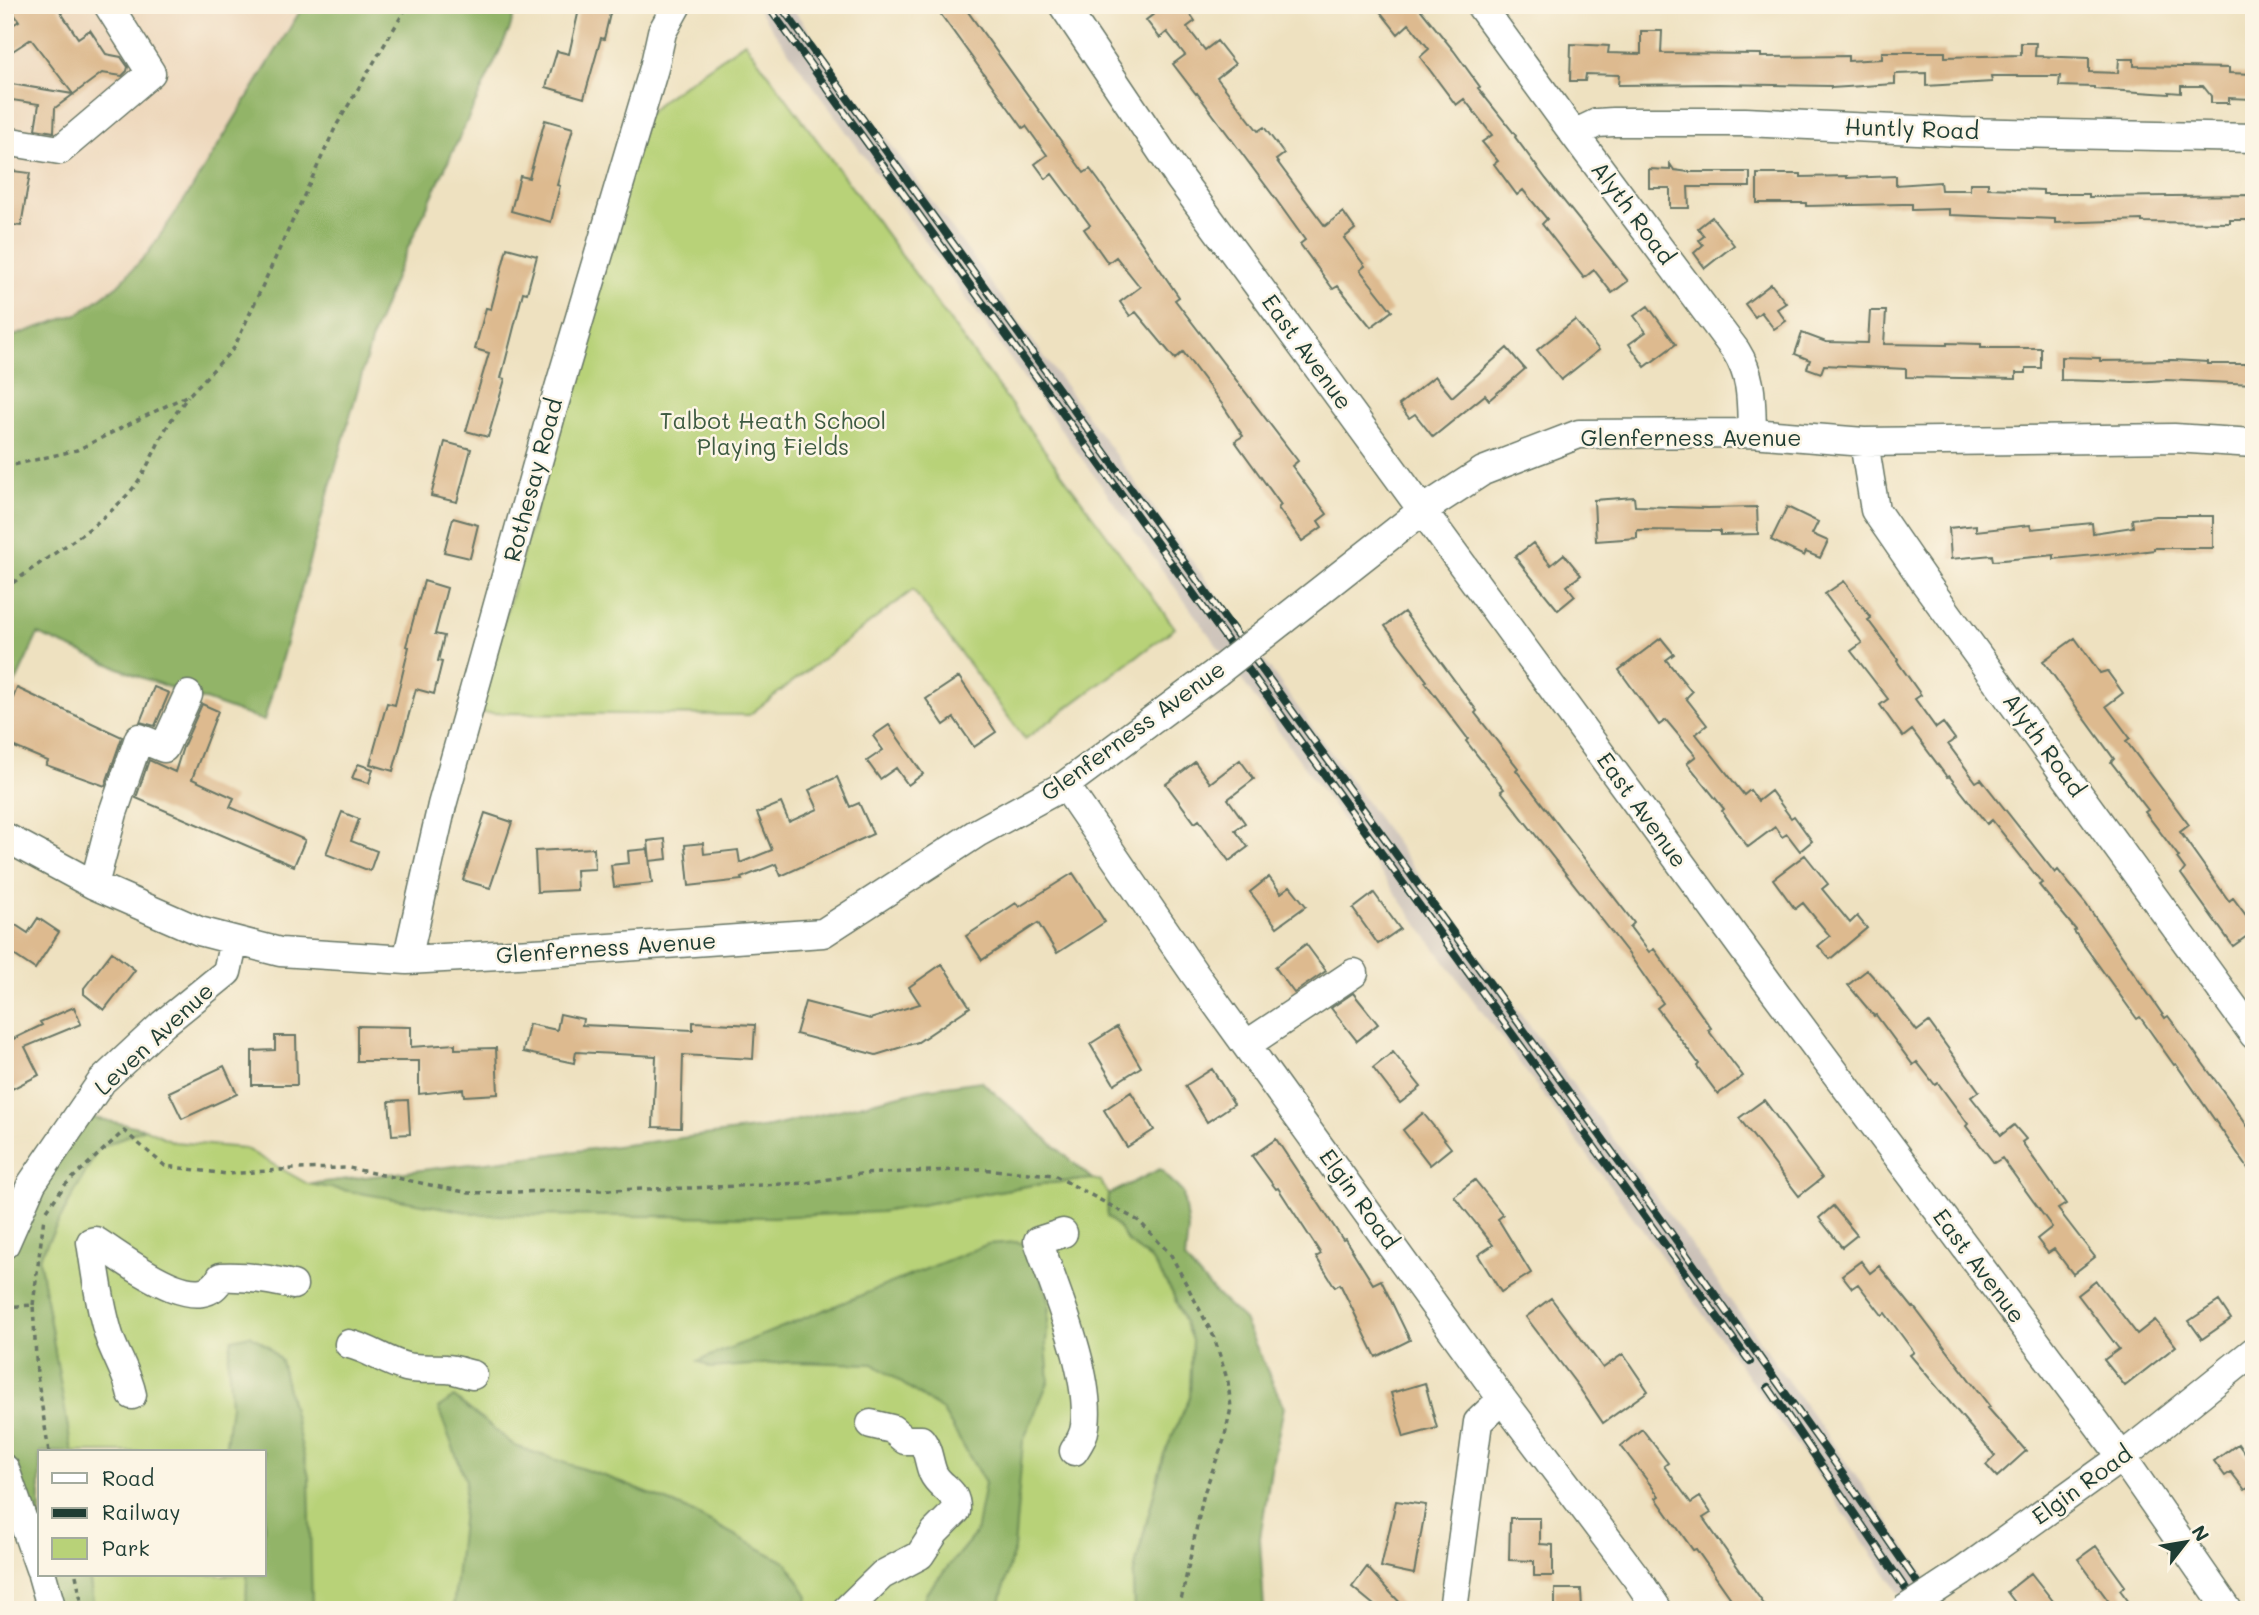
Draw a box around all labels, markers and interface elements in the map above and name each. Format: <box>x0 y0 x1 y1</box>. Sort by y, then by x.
street label: Huntly Road <box>1844 111 1980 145</box>
street label: Alyth Road <box>1585 155 1682 270</box>
street label: East Avenue <box>1256 288 1360 415</box>
street label: Rothesay Road <box>496 395 568 565</box>
park label: Talbot Heath School Playing Fields <box>660 405 886 461</box>
street label: Glenferness Avenue <box>1581 422 1801 452</box>
street label: Glenferness Avenue <box>1034 653 1231 807</box>
street label: Alyth Road <box>1997 686 2093 802</box>
street label: East Avenue <box>1591 746 1695 873</box>
street label: Glenferness Avenue <box>495 924 717 970</box>
street label: Leven Avenue <box>87 975 219 1101</box>
street label: Elgin Road <box>1313 1142 1406 1254</box>
street label: East Avenue <box>1927 1202 2033 1329</box>
street label: Elgin Road <box>2025 1438 2137 1531</box>
legend <box>38 1450 266 1576</box>
text: Road <box>102 1464 154 1491</box>
text: Railway <box>102 1498 181 1525</box>
north arrow <box>2150 1506 2220 1576</box>
text: N <box>2187 1520 2215 1546</box>
text: Park <box>102 1534 150 1561</box>

